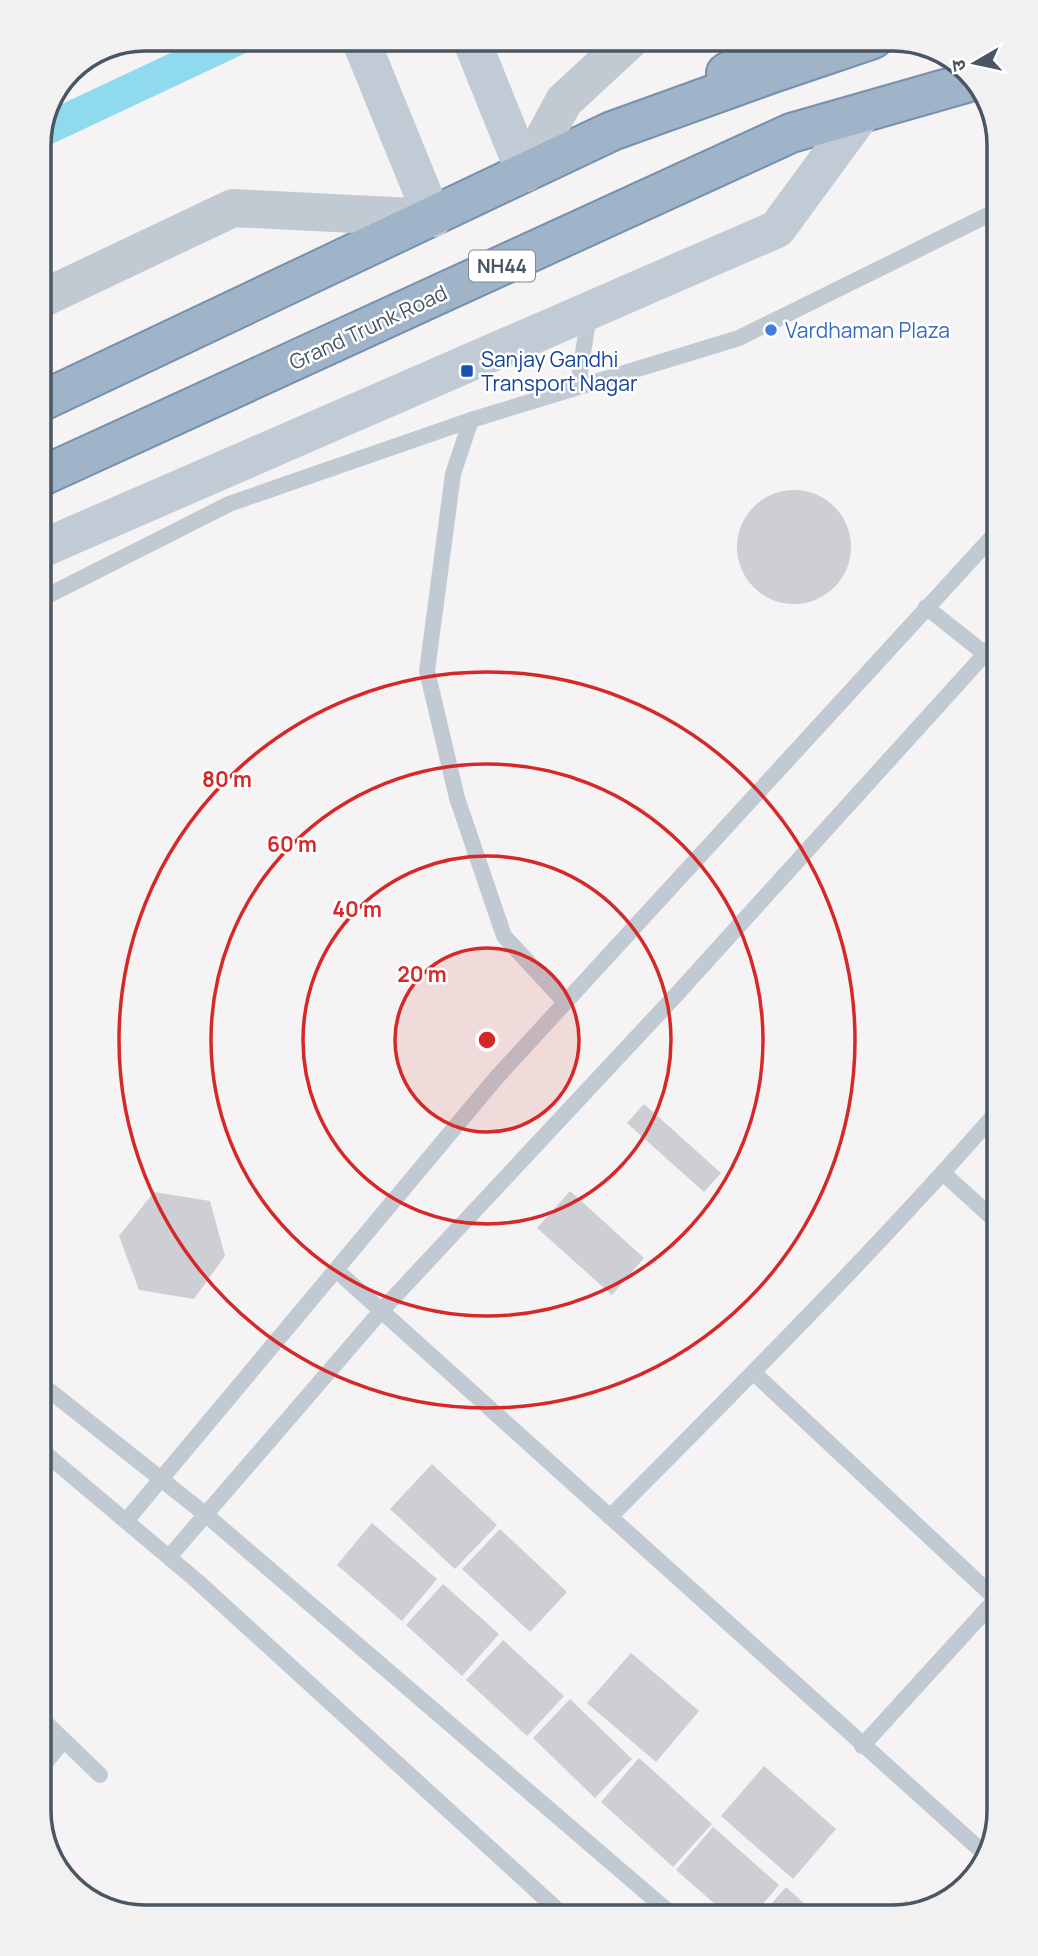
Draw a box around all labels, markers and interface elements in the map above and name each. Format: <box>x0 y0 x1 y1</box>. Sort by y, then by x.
north arrow <box>940 28 1010 98</box>
text: उ <box>944 57 972 73</box>
road number: NH44 <box>469 250 535 282</box>
street label: Grand Trunk Road <box>285 278 451 376</box>
place label: Vardhaman Plaza <box>785 316 950 344</box>
marker: Vardhaman Plaza <box>763 322 779 338</box>
place label: Sanjay Gandhi Transport Nagar <box>481 345 638 397</box>
marker: Sanjay Gandhi Transport Nagar <box>459 363 475 379</box>
text: 80 m <box>202 765 252 793</box>
text: 60 m <box>267 830 317 858</box>
text: 40 m <box>332 895 382 923</box>
text: 20 m <box>397 960 447 988</box>
centre of rings <box>475 1028 499 1052</box>

